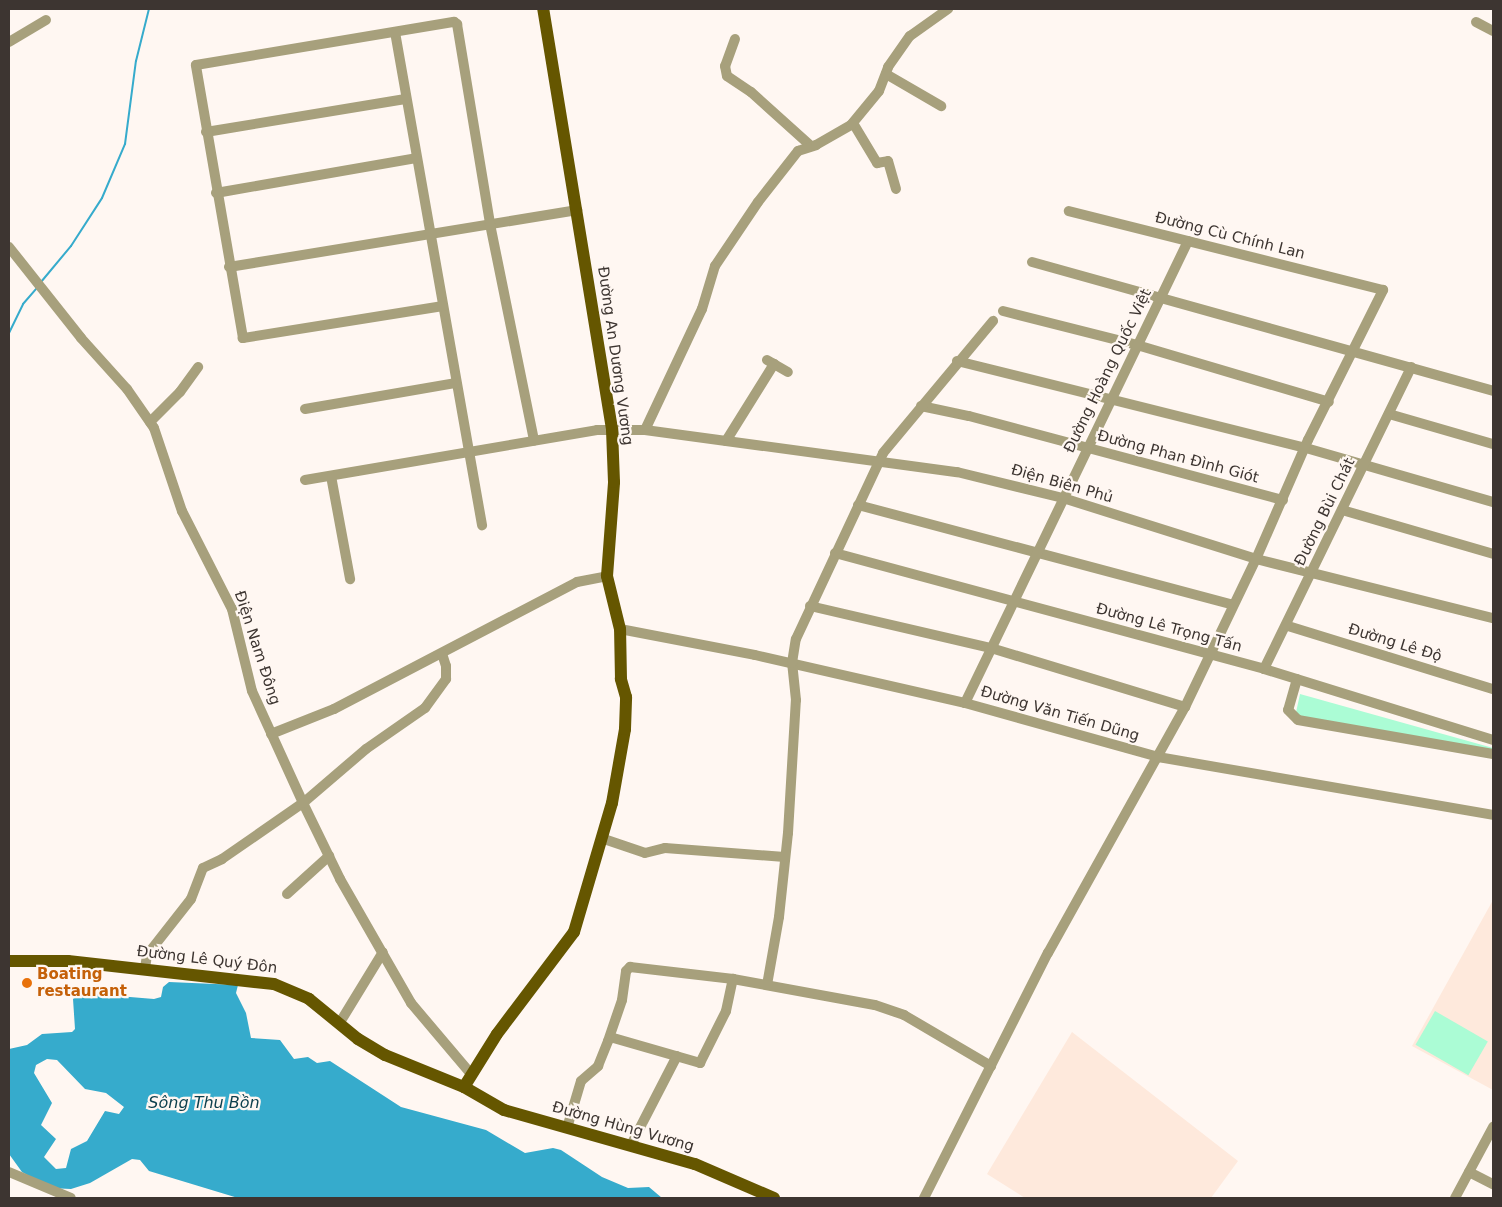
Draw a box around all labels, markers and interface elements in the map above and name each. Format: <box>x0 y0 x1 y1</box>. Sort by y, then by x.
street label: Đường Cù Chính Lan <box>1153 209 1307 263</box>
street label: Đường An Dương Vương <box>594 265 636 447</box>
street label: Đường Hoàng Quốc Việt <box>1060 286 1156 456</box>
street label: Đường Phan Đình Giót <box>1095 427 1261 487</box>
street label: Đường Bùi Chát <box>1291 455 1359 569</box>
street label: Điện Biên Phủ <box>1009 461 1115 507</box>
street label: Điện Nam Đông <box>230 589 284 707</box>
street label: Đường Lê Trọng Tấn <box>1094 600 1244 656</box>
street label: Đường Lê Độ <box>1346 620 1444 666</box>
street label: Đường Văn Tiến Dũng <box>979 683 1141 745</box>
street label: Đường Lê Quý Đôn <box>136 942 278 978</box>
place label: Boating restaurant <box>37 965 127 1000</box>
marker: Boating restaurant <box>21 977 33 989</box>
water label: Sông Thu Bồn <box>148 1093 260 1113</box>
street label: Đường Hùng Vương <box>550 1098 696 1156</box>

